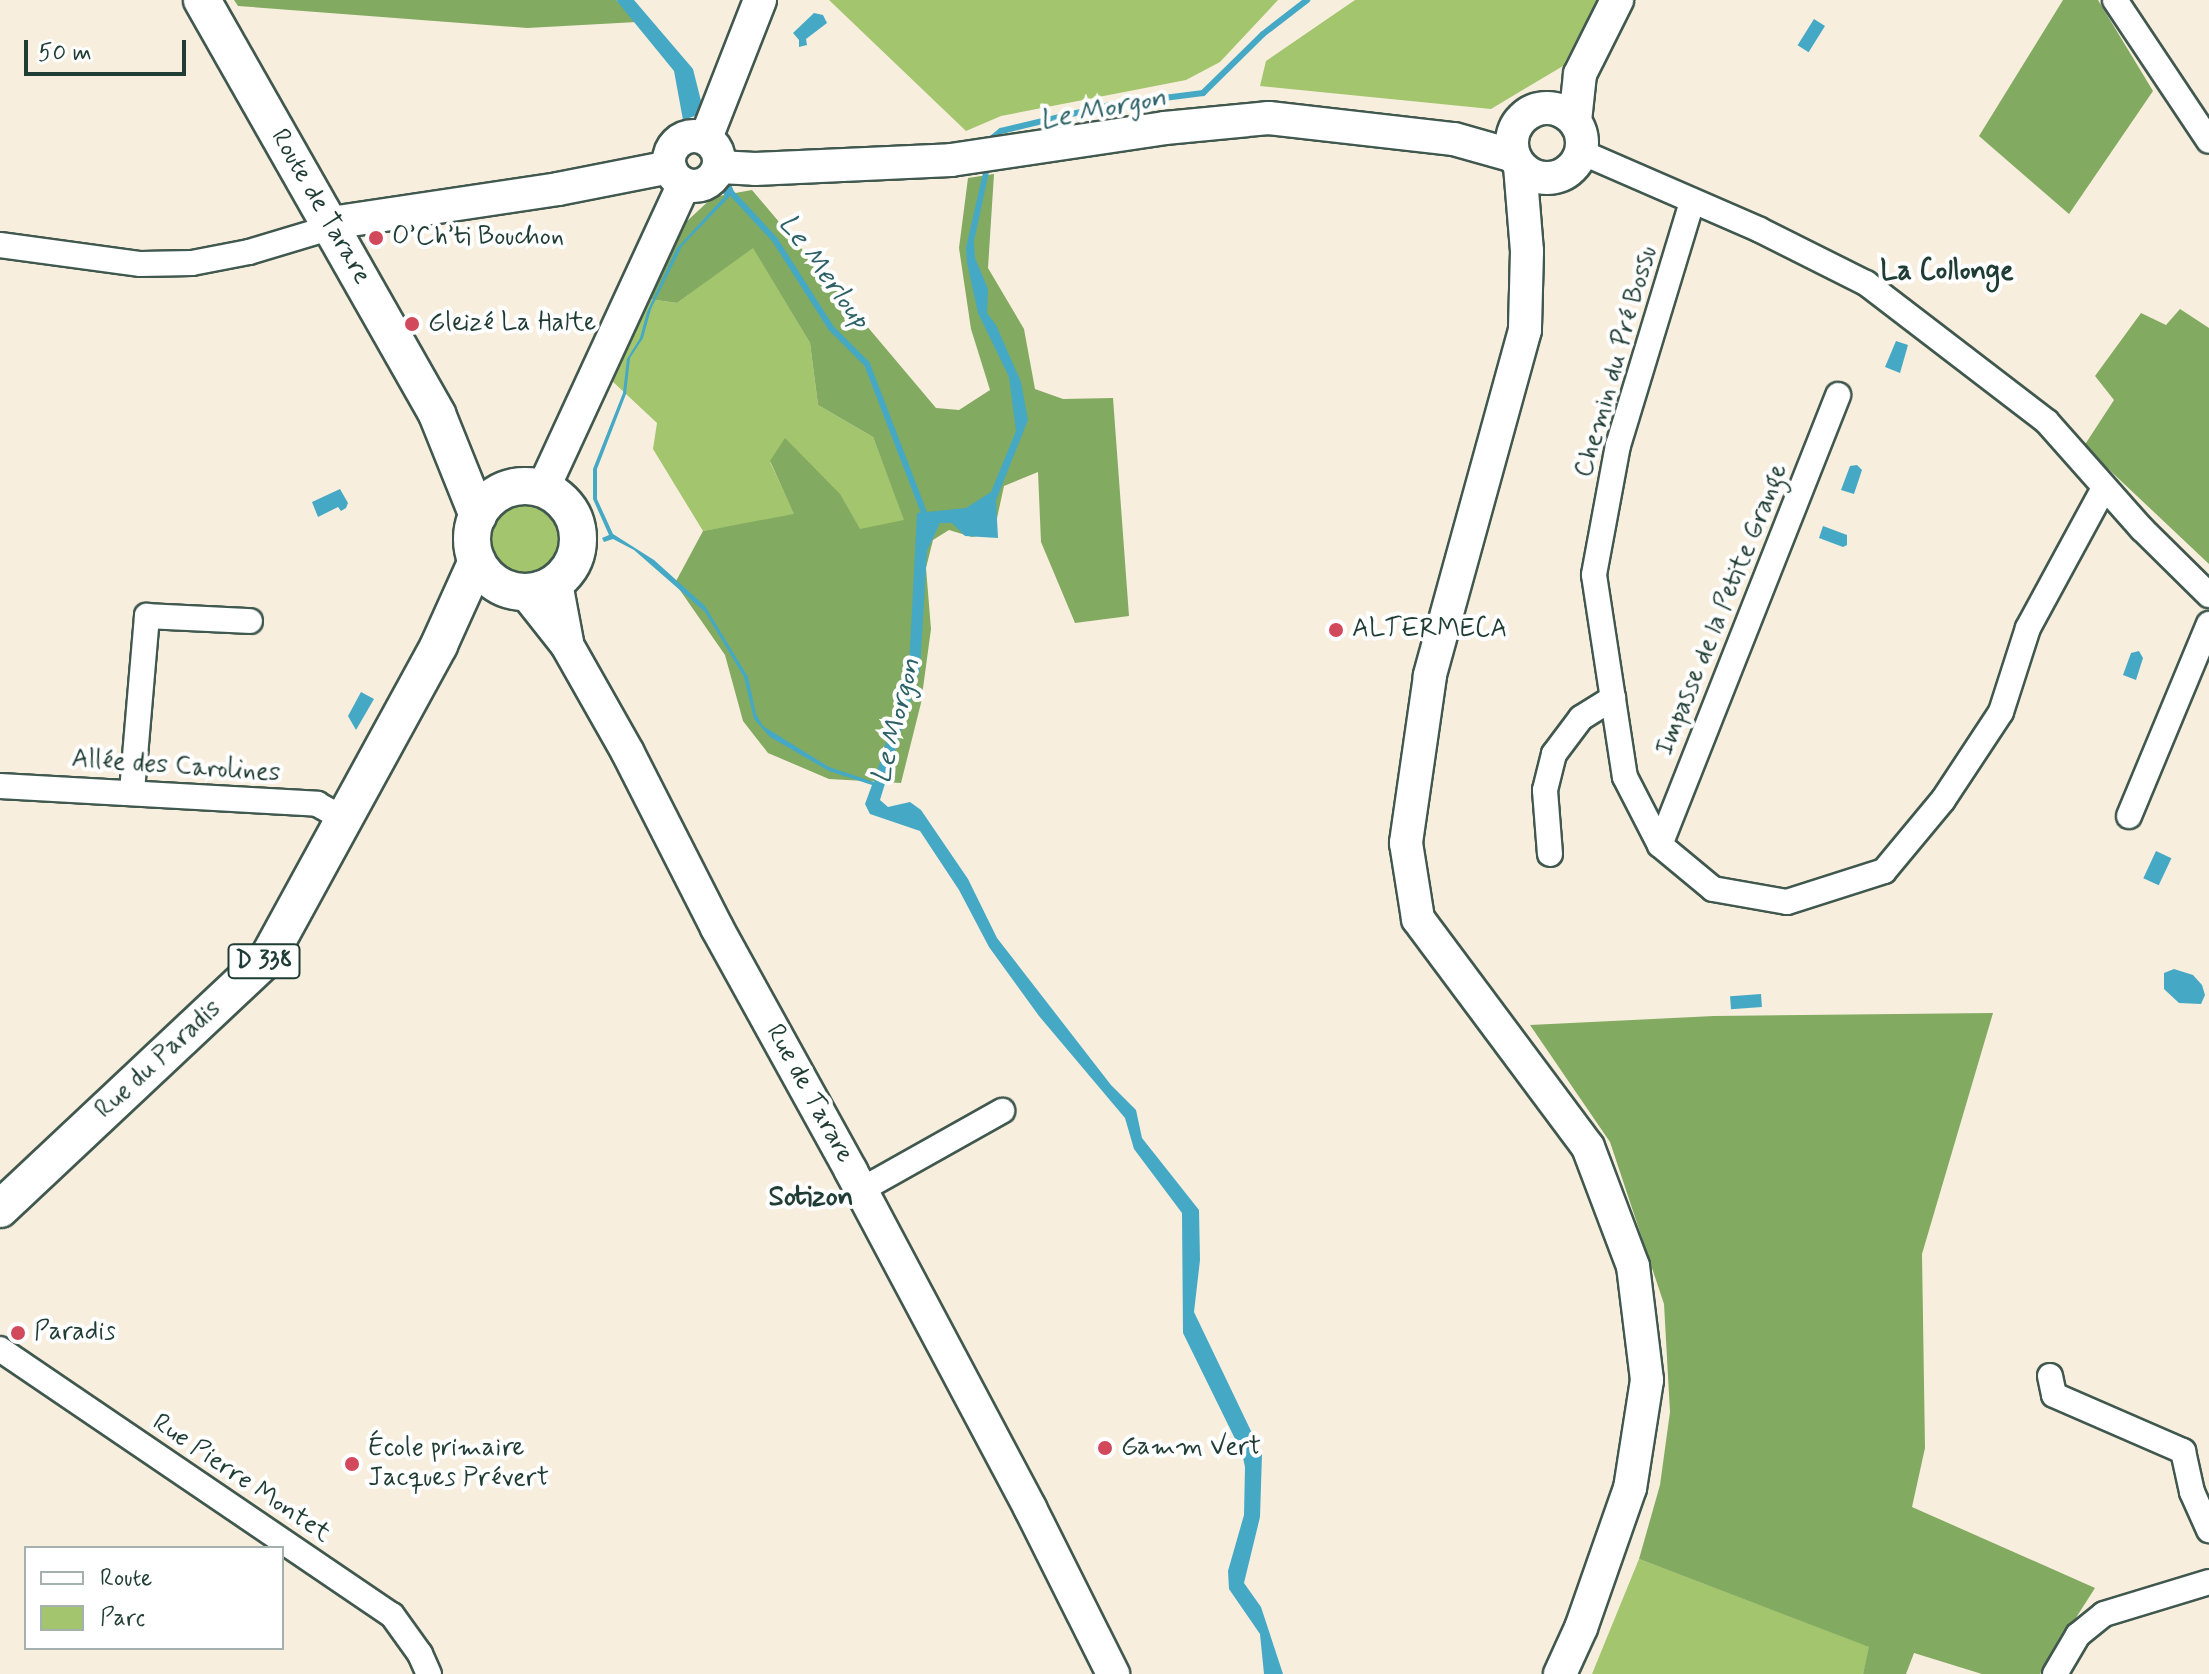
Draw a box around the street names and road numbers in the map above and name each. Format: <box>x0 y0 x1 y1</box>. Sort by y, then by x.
street label: Route de Tarare <box>265 128 375 286</box>
street label: Chemin du Pré Bossu <box>1570 246 1664 478</box>
street label: Impasse de la Petite Grange <box>1649 457 1797 763</box>
street label: Allée des Carolines <box>70 744 282 790</box>
road number: D 338 <box>226 941 302 981</box>
street label: Rue du Paradis <box>91 995 227 1125</box>
street label: Rue de Tarare <box>760 1022 858 1166</box>
street label: Rue Pierre Montet <box>147 1408 335 1550</box>

